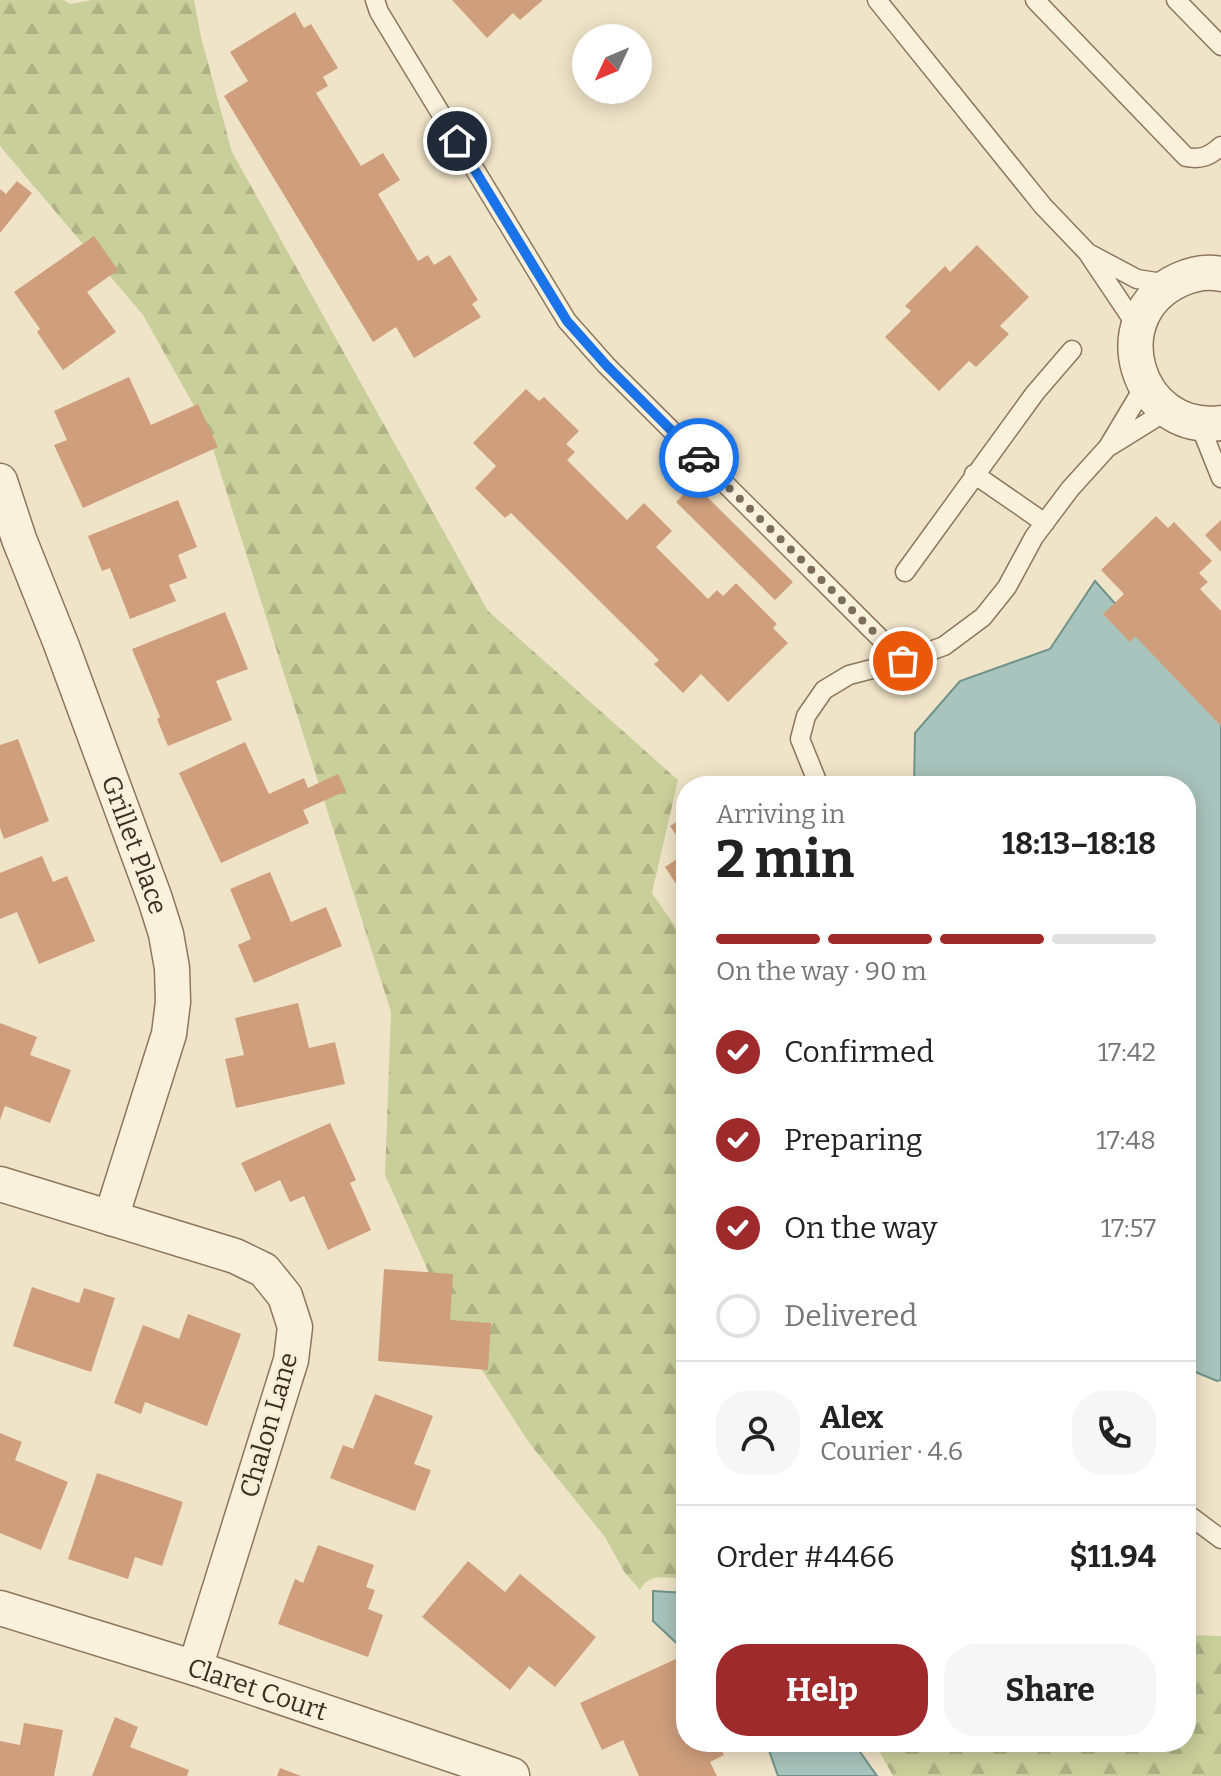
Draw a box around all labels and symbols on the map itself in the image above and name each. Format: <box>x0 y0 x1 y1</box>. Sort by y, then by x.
north arrow <box>572 24 652 104</box>
pin <box>423 107 491 175</box>
courier <box>659 418 739 498</box>
pin <box>869 627 937 695</box>
street label: Grillet Place <box>95 771 174 918</box>
street label: Chalon Lane <box>234 1349 304 1501</box>
street label: Claret Court <box>184 1651 332 1727</box>

